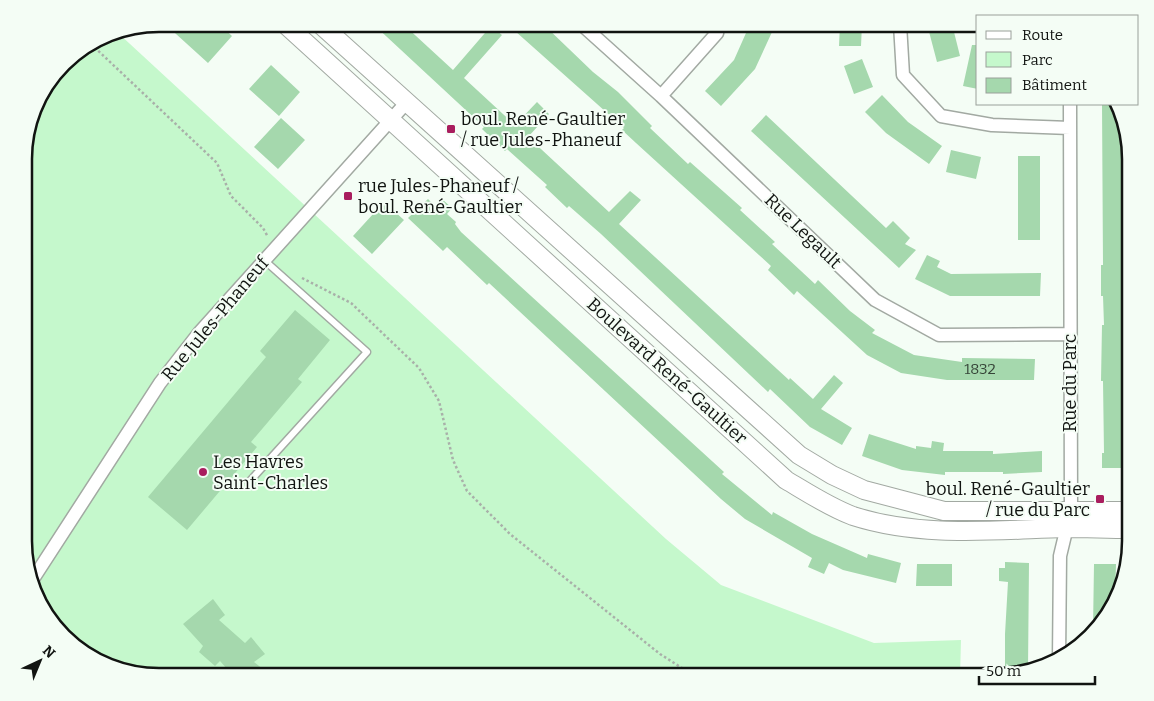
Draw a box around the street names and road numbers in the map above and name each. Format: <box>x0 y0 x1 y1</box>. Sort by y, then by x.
street label: Rue Legault <box>760 189 846 273</box>
street label: Rue Jules-Phaneuf <box>157 251 274 385</box>
street label: Boulevard René-Gaultier <box>582 293 752 449</box>
street label: Rue du Parc <box>1059 334 1081 432</box>

